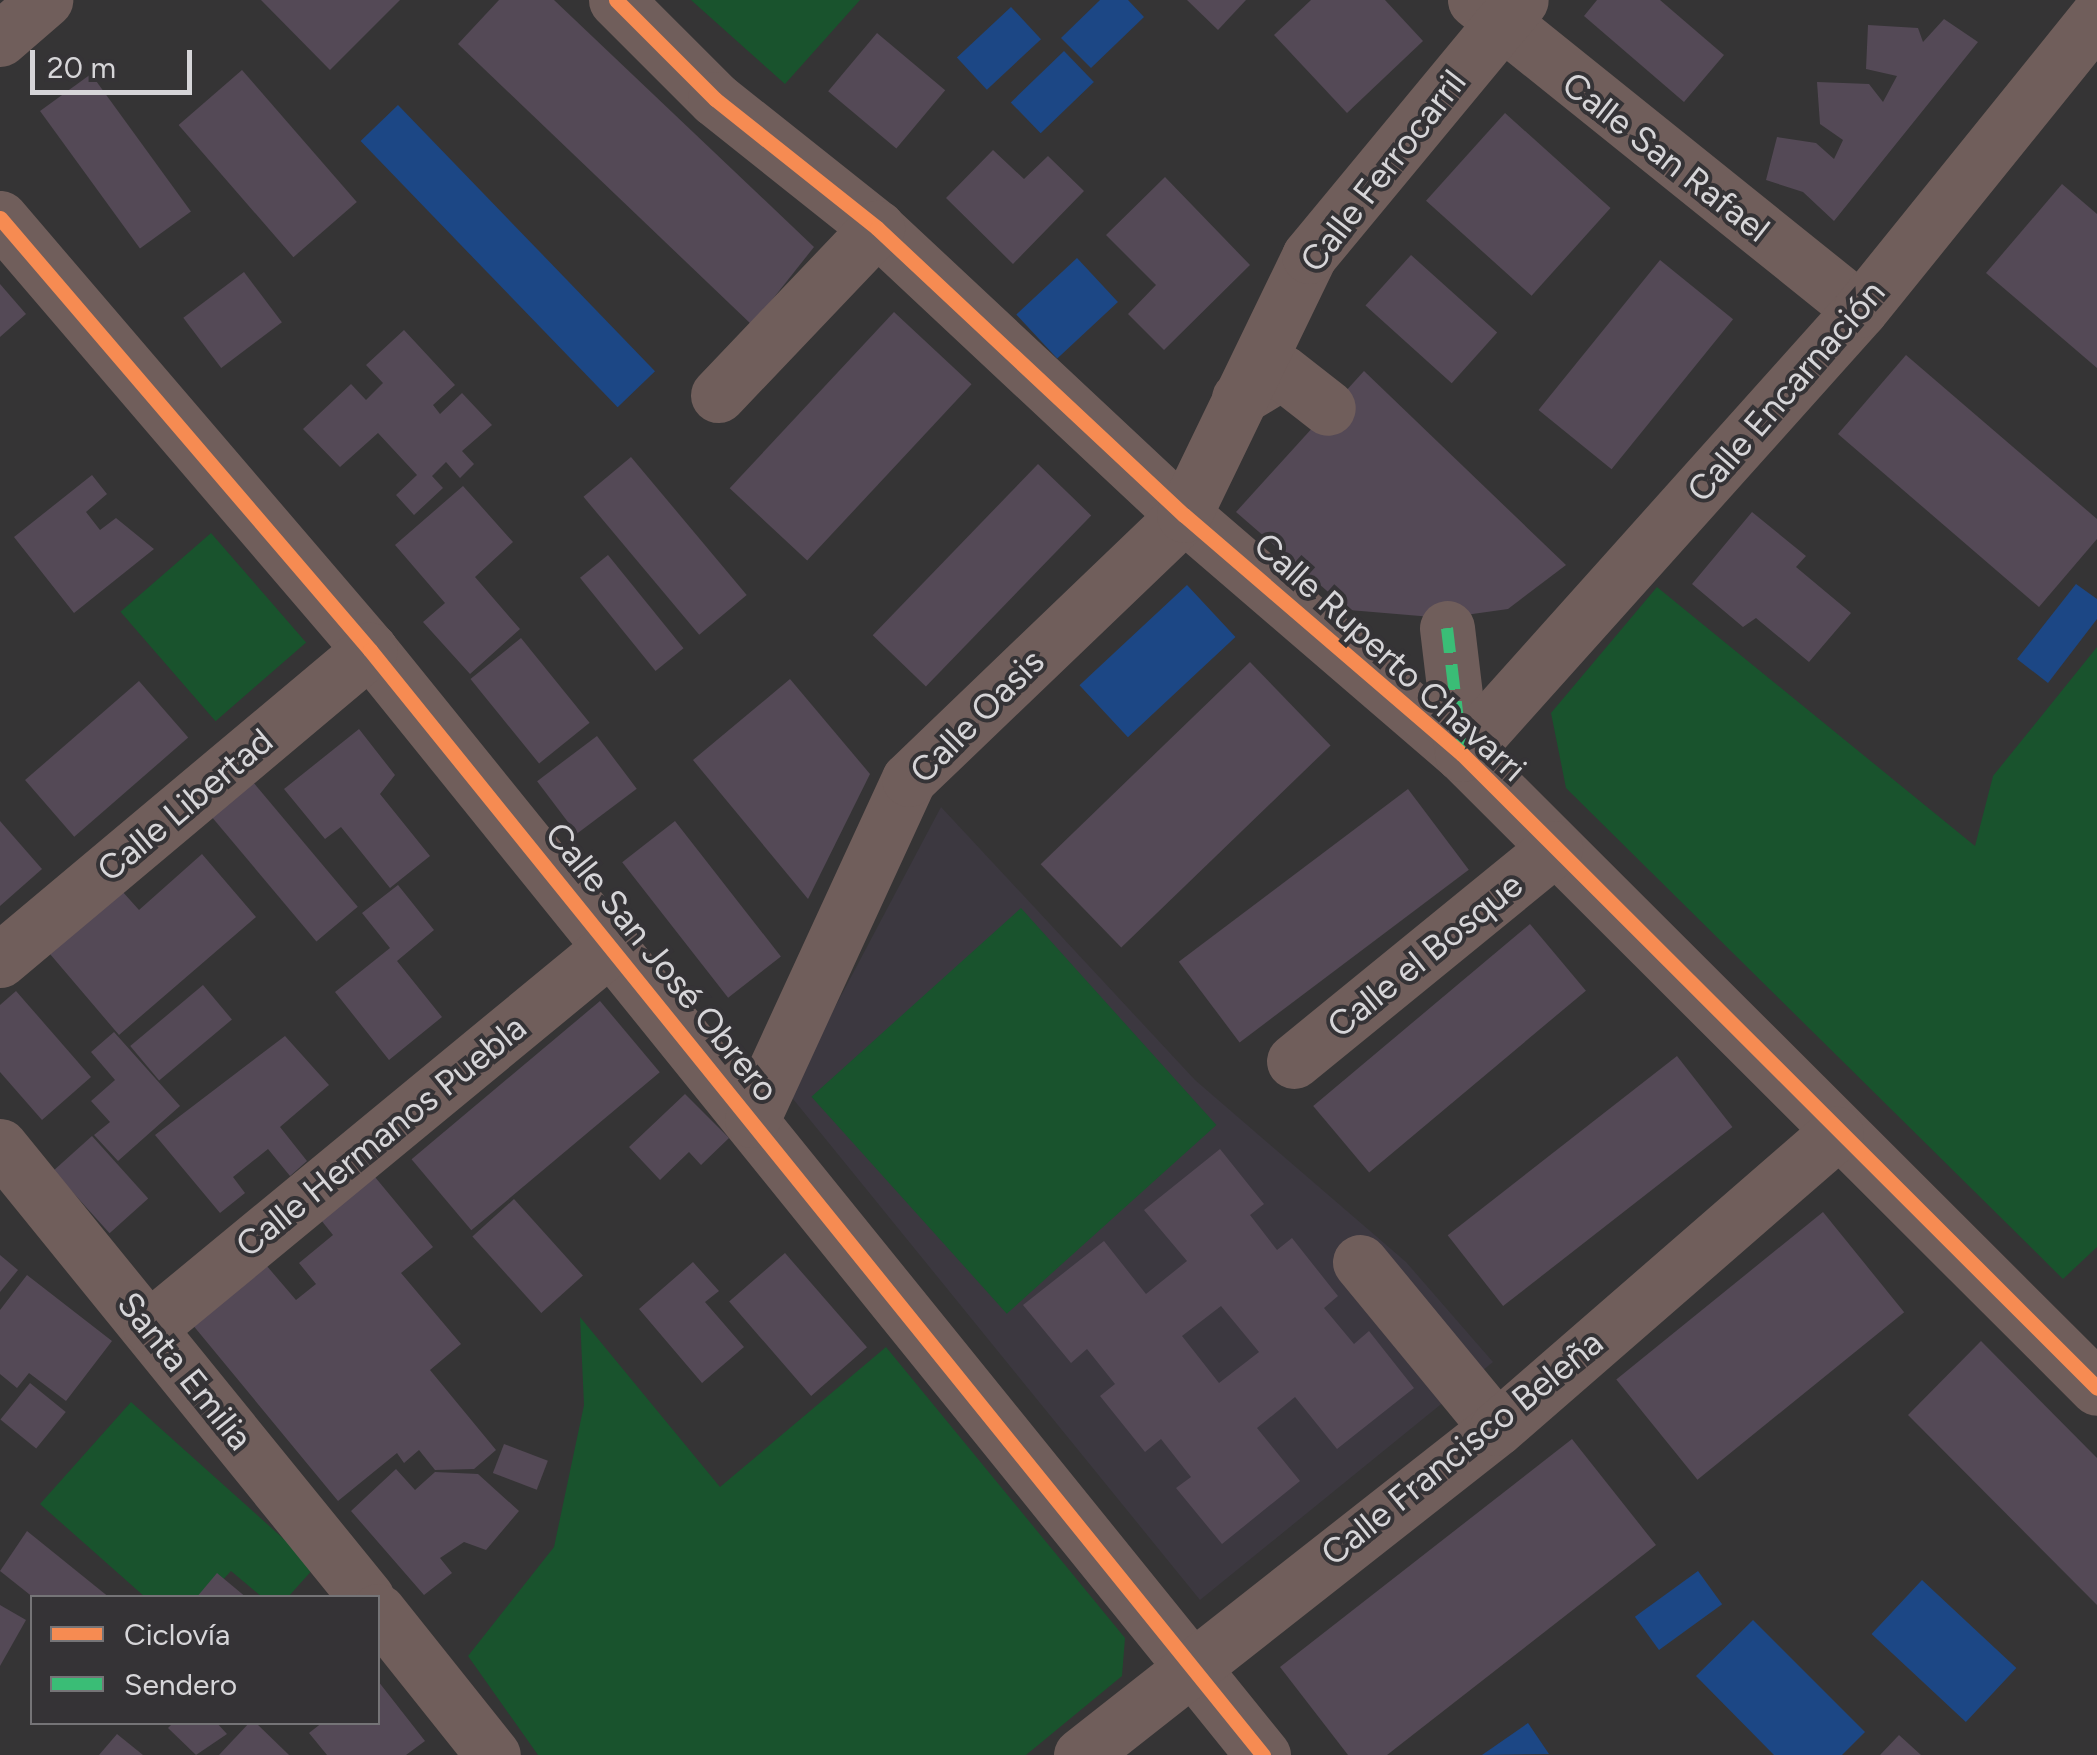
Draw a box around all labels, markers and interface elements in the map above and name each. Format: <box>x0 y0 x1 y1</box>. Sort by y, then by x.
scale bar <box>35 30 198 92</box>
text: 20 m <box>47 49 116 86</box>
street label: Calle Ferrocarril <box>1291 62 1475 280</box>
street label: Calle San Rafael <box>1554 63 1778 251</box>
street label: Calle Encarnación <box>1679 272 1893 510</box>
street label: Calle Ruperto Chavarri <box>1245 524 1535 790</box>
street label: Calle Oasis <box>901 640 1053 792</box>
street label: Calle Libertad <box>89 720 281 890</box>
street label: Calle San José Obrero <box>537 814 787 1110</box>
street label: Calle el Bosque <box>1319 864 1531 1046</box>
street label: Calle Hermanos Puebla <box>228 1006 534 1266</box>
street label: Santa Emilia <box>109 1284 261 1458</box>
street label: Calle Francisco Beleña <box>1313 1322 1611 1574</box>
legend <box>30 1595 380 1725</box>
text: Ciclovía <box>124 1616 230 1653</box>
text: Sendero <box>124 1666 237 1703</box>

